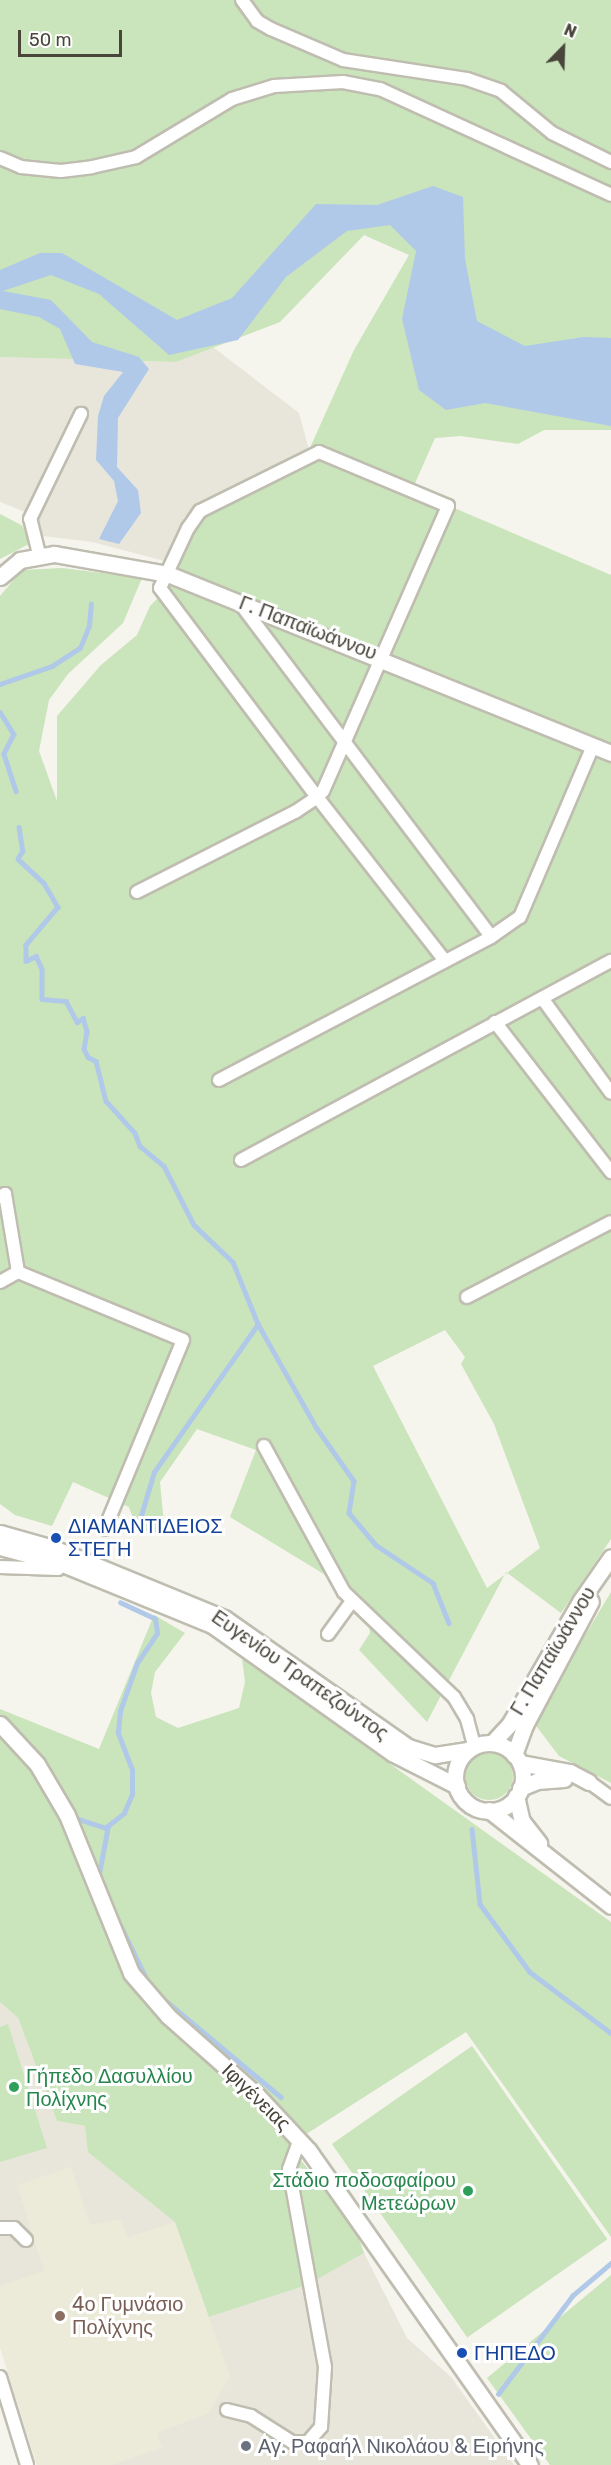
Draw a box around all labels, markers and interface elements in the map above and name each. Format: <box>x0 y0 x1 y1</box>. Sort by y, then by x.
scale bar <box>21 18 124 56</box>
north arrow <box>533 18 593 78</box>
text: N <box>561 20 579 42</box>
text: 50 m <box>29 29 72 51</box>
street label: Γ. Παπαϊωάννου <box>236 591 380 665</box>
place label: ΔΙΑΜΑΝΤΙΔΕΙΟΣ ΣΤΕΓΗ <box>68 1514 223 1561</box>
marker: ΔΙΑΜΑΝΤΙΔΕΙΟΣ ΣΤΕΓΗ <box>49 1531 63 1545</box>
street label: Γ. Παπαϊωάννου <box>505 1582 601 1720</box>
street label: Ευγενίου Τραπεζούντος <box>207 1605 393 1745</box>
street label: Ιφιγένειας <box>217 2058 295 2136</box>
place label: Γήπεδο Δασυλλίου Πολίχνης <box>26 2064 193 2111</box>
marker: Γήπεδο Δασυλλίου Πολίχνης <box>7 2080 21 2094</box>
place label: Στάδιο ποδοσφαίρου Μετεώρων <box>272 2168 456 2215</box>
marker: Στάδιο ποδοσφαίρου Μετεώρων <box>461 2184 475 2198</box>
place label: 4ο Γυμνάσιο Πολίχνης <box>72 2292 183 2339</box>
marker: 4ο Γυμνάσιο Πολίχνης <box>53 2309 67 2323</box>
place label: ΓΗΠΕΔΟ <box>474 2341 556 2365</box>
marker: ΓΗΠΕΔΟ <box>455 2346 469 2360</box>
place label: Αγ. Ραφαήλ Νικολάου & Ειρήνης <box>258 2434 544 2458</box>
marker: Αγ. Ραφαήλ Νικολάου & Ειρήνης <box>239 2439 253 2453</box>

